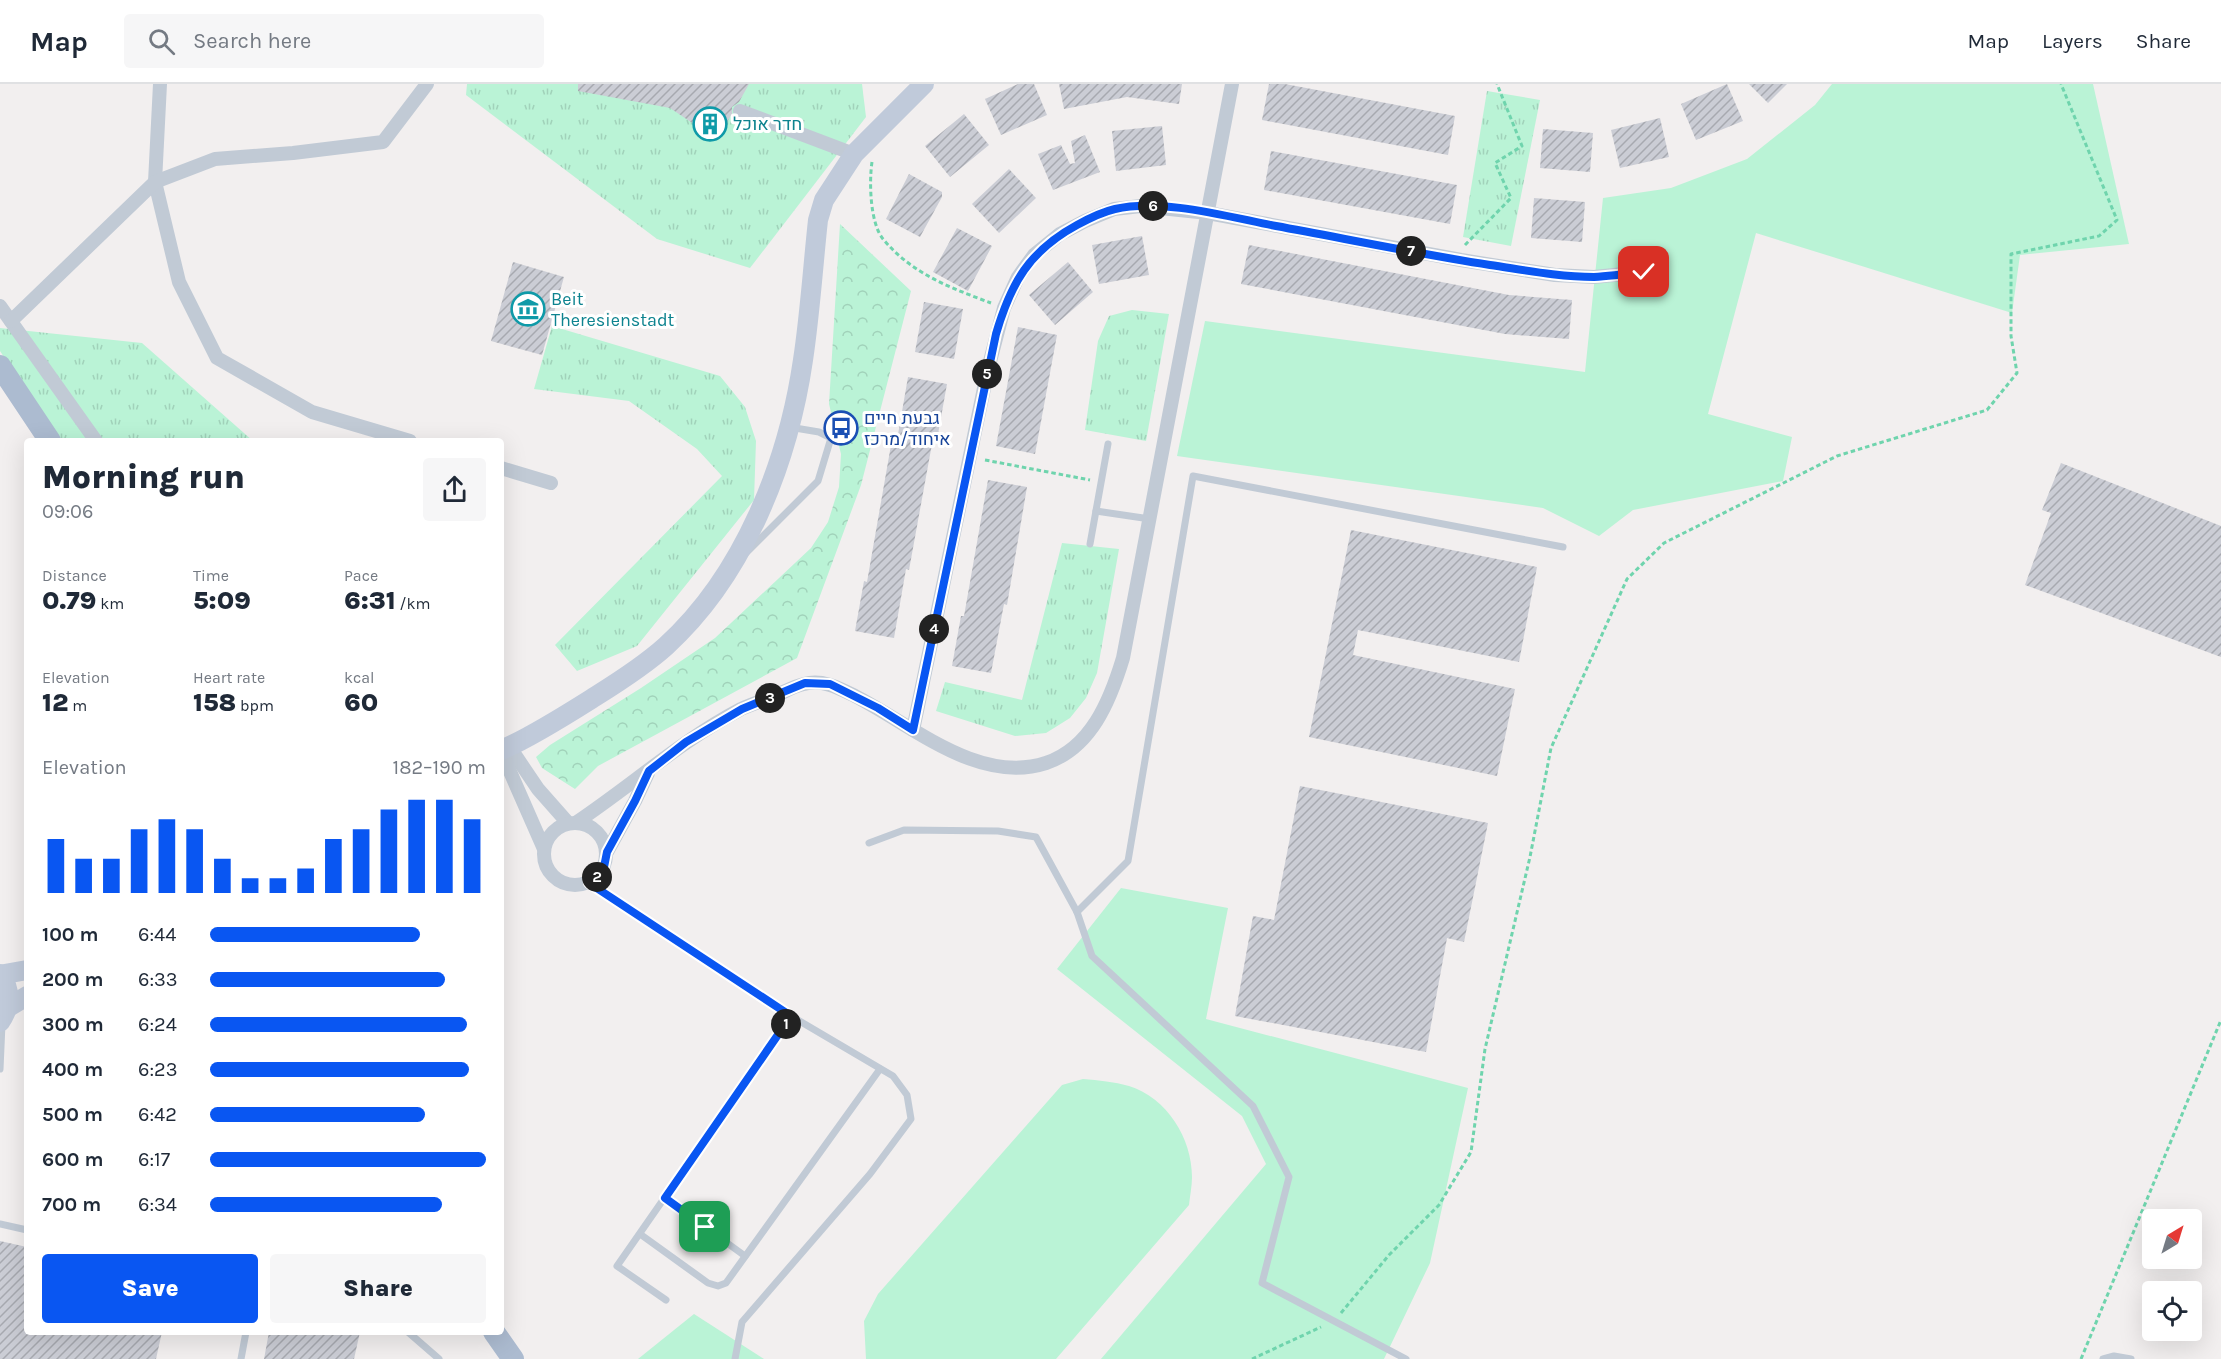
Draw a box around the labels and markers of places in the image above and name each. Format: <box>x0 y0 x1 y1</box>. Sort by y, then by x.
building icon: חדר אוכל <box>692 106 728 142</box>
place label: חדר אוכל <box>733 113 802 135</box>
pin: 6 <box>1138 191 1168 221</box>
pin: 7 <box>1396 236 1426 266</box>
pin <box>1618 246 1669 297</box>
place label: Beit Theresienstadt <box>551 288 675 331</box>
museum icon: Beit Theresienstadt <box>510 291 546 327</box>
pin: 5 <box>972 359 1002 389</box>
place label: גבעת חיים איחוד/מרכז <box>864 407 951 450</box>
bus stop icon: גבעת חיים איחוד/מרכז <box>823 410 859 446</box>
pin: 4 <box>919 614 949 644</box>
pin: 3 <box>755 683 785 713</box>
pin: 2 <box>582 862 612 892</box>
pin: 1 <box>771 1009 801 1039</box>
pin <box>679 1201 730 1252</box>

